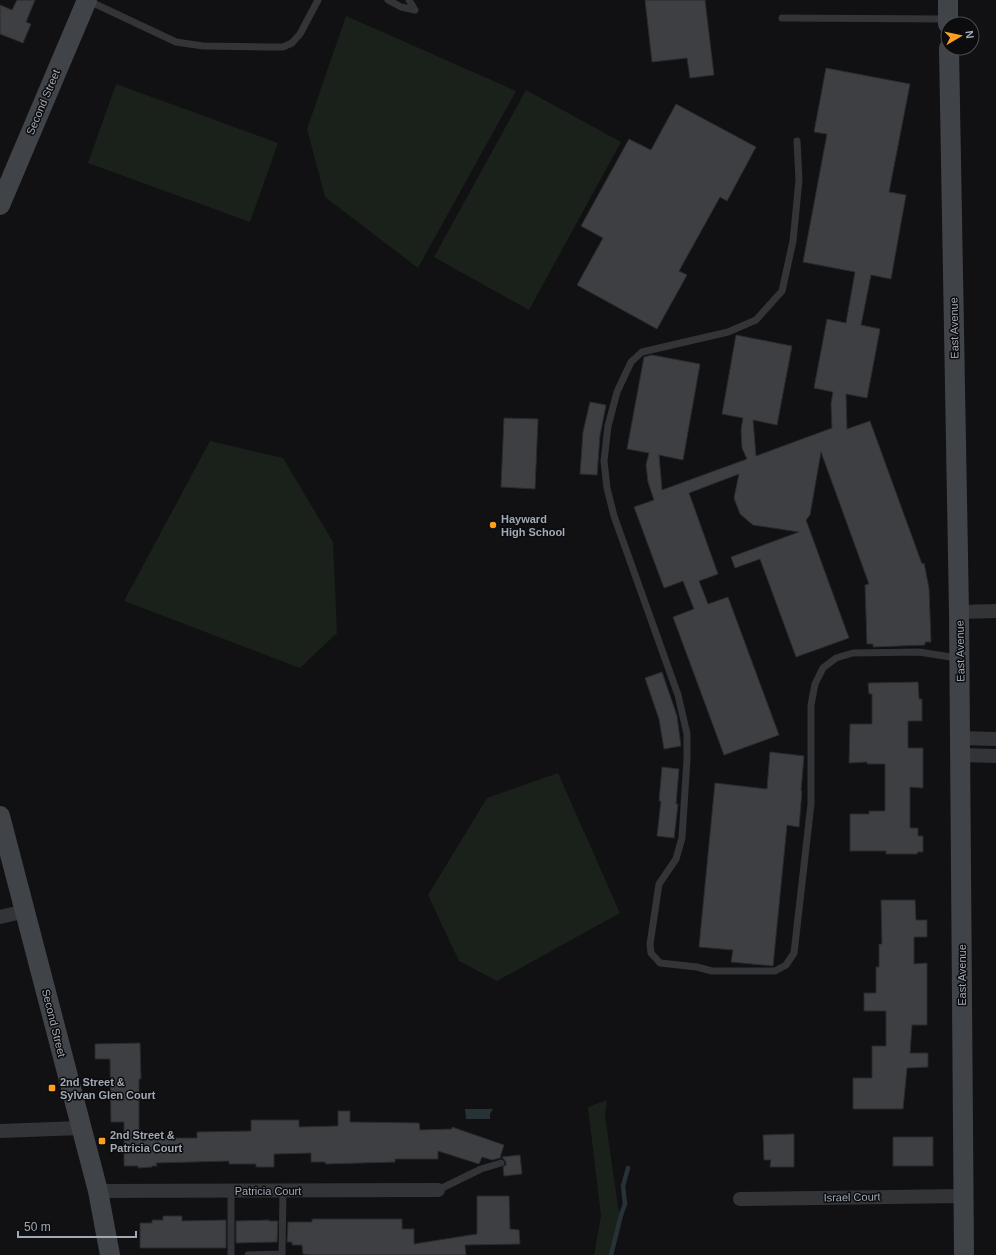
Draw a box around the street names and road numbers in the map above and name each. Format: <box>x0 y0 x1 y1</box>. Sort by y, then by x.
street label: Second Street <box>24 68 62 136</box>
street label: East Avenue <box>947 297 961 359</box>
street label: East Avenue <box>953 620 967 682</box>
street label: East Avenue <box>956 944 968 1006</box>
street label: Second Street <box>40 988 68 1058</box>
street label: Patricia Court <box>235 1185 301 1197</box>
street label: Israel Court <box>823 1191 881 1203</box>

